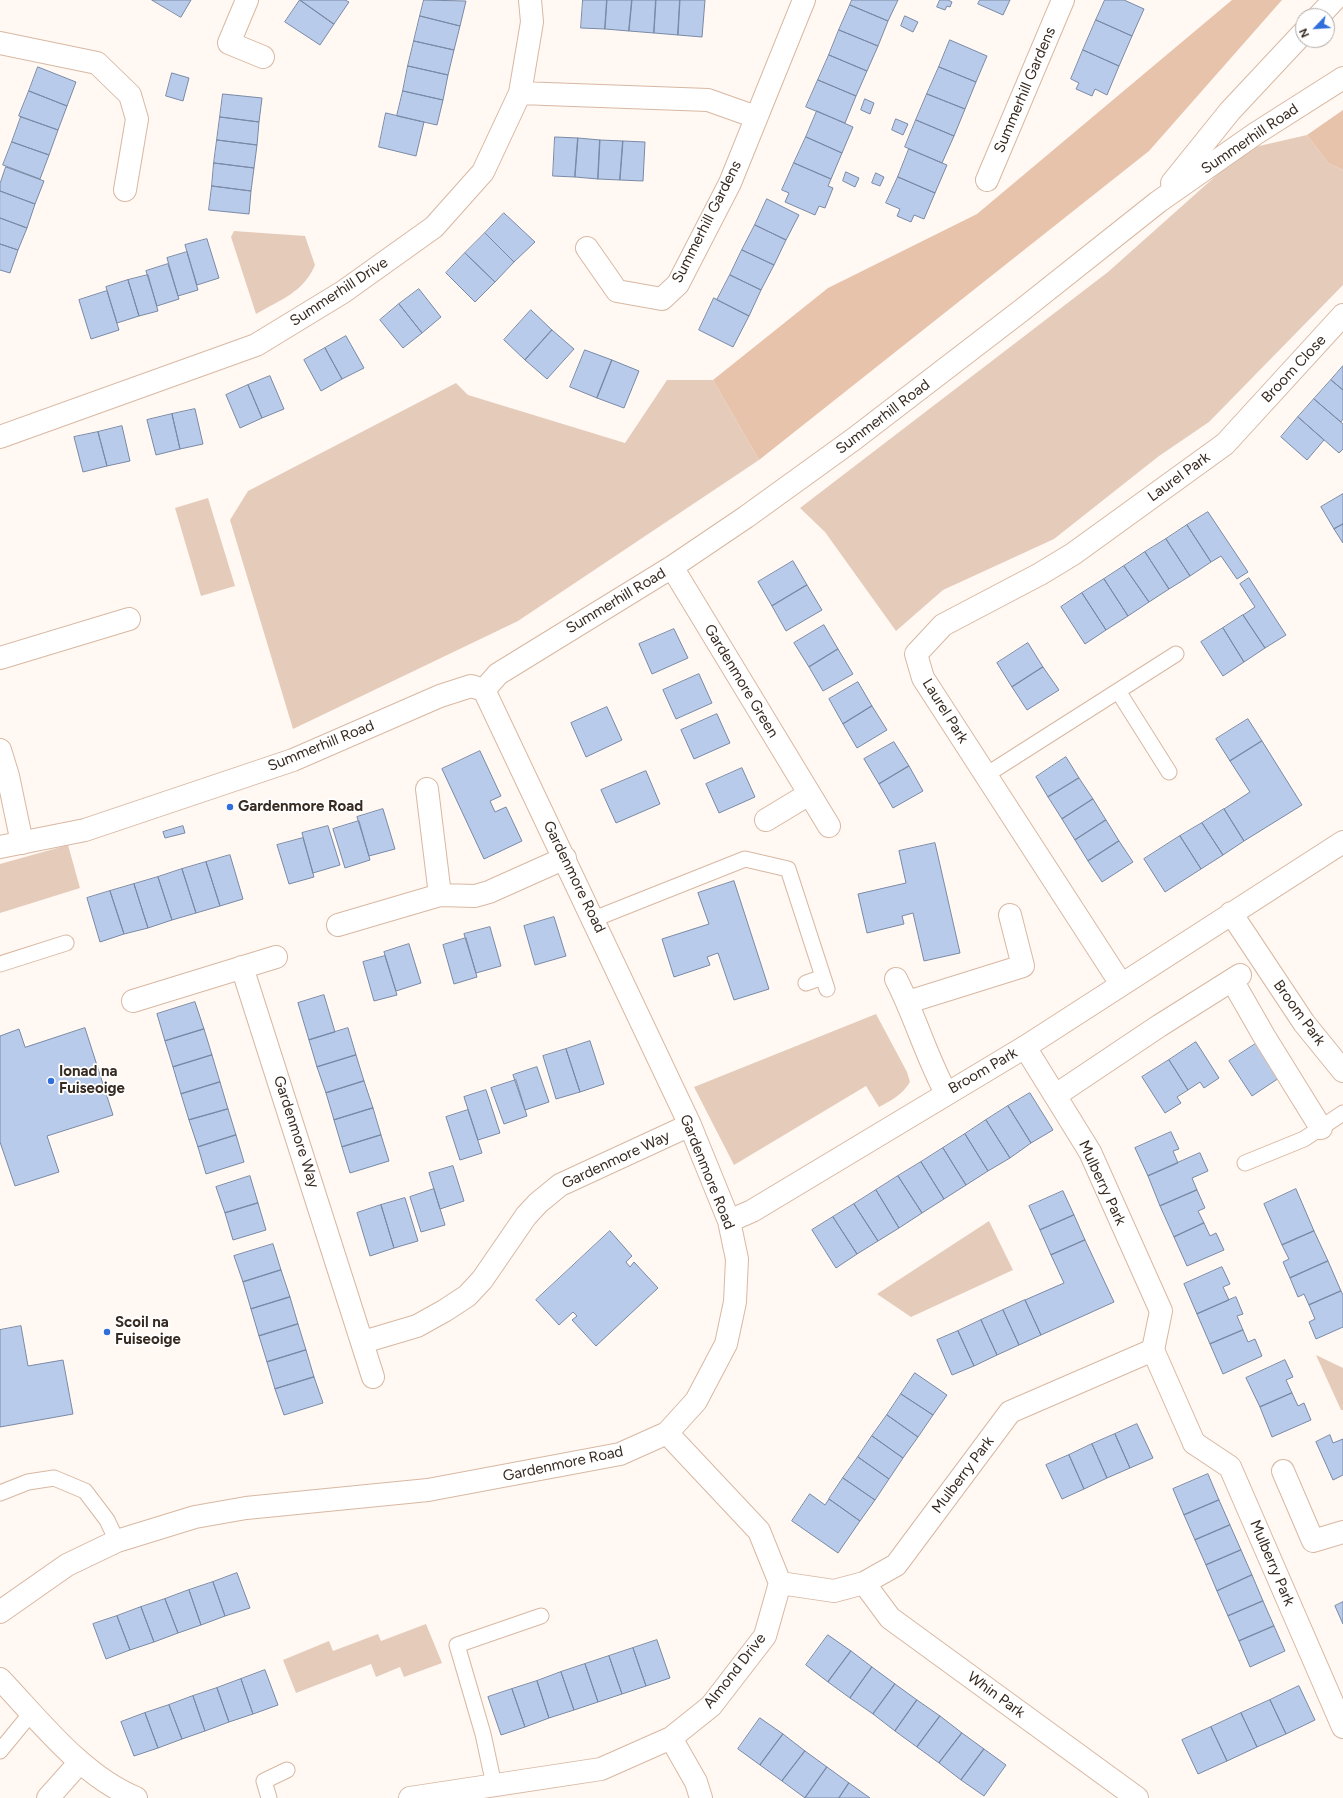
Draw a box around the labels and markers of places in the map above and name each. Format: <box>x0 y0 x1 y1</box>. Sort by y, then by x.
place label: Gardenmore Road <box>238 798 363 816</box>
marker: Gardenmore Road <box>225 802 235 812</box>
place label: Ionad na Fuiseoige <box>59 1063 125 1098</box>
marker: Ionad na Fuiseoige <box>46 1076 56 1086</box>
place label: Scoil na Fuiseoige <box>115 1314 181 1349</box>
marker: Scoil na Fuiseoige <box>102 1327 112 1337</box>

